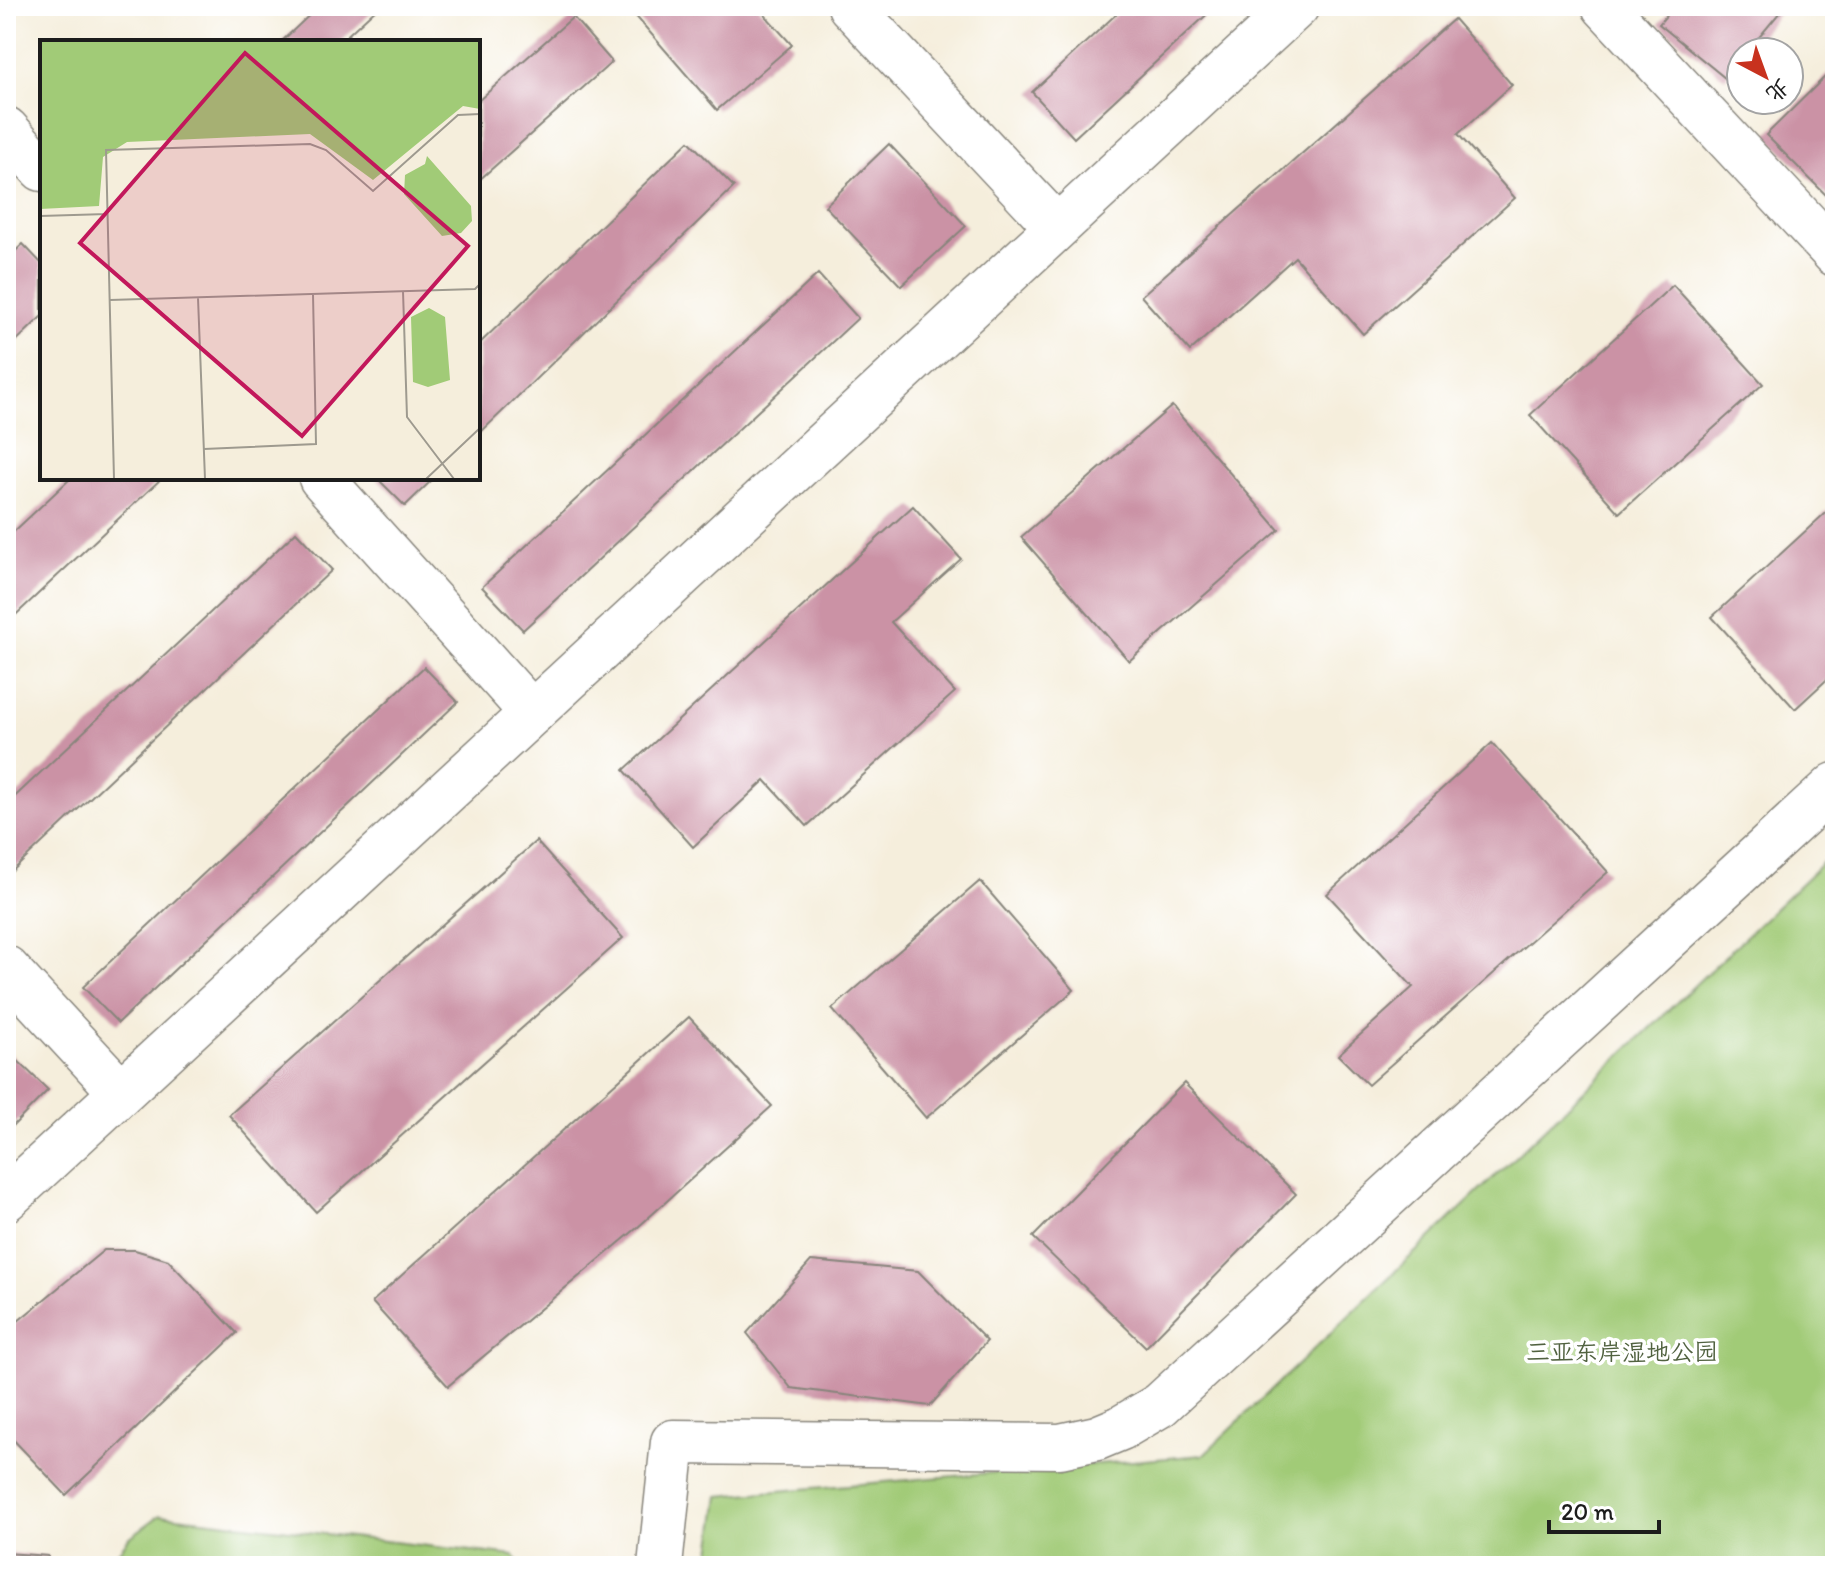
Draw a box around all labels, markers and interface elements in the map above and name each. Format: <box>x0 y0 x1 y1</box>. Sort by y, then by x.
north arrow <box>1725 36 1805 116</box>
inset map <box>40 40 480 480</box>
text: 北 <box>1761 73 1795 108</box>
park label: 三亚东岸湿地公园 <box>1526 1337 1718 1366</box>
scale bar <box>1549 1484 1659 1534</box>
text: 20 m <box>1561 1497 1614 1526</box>

